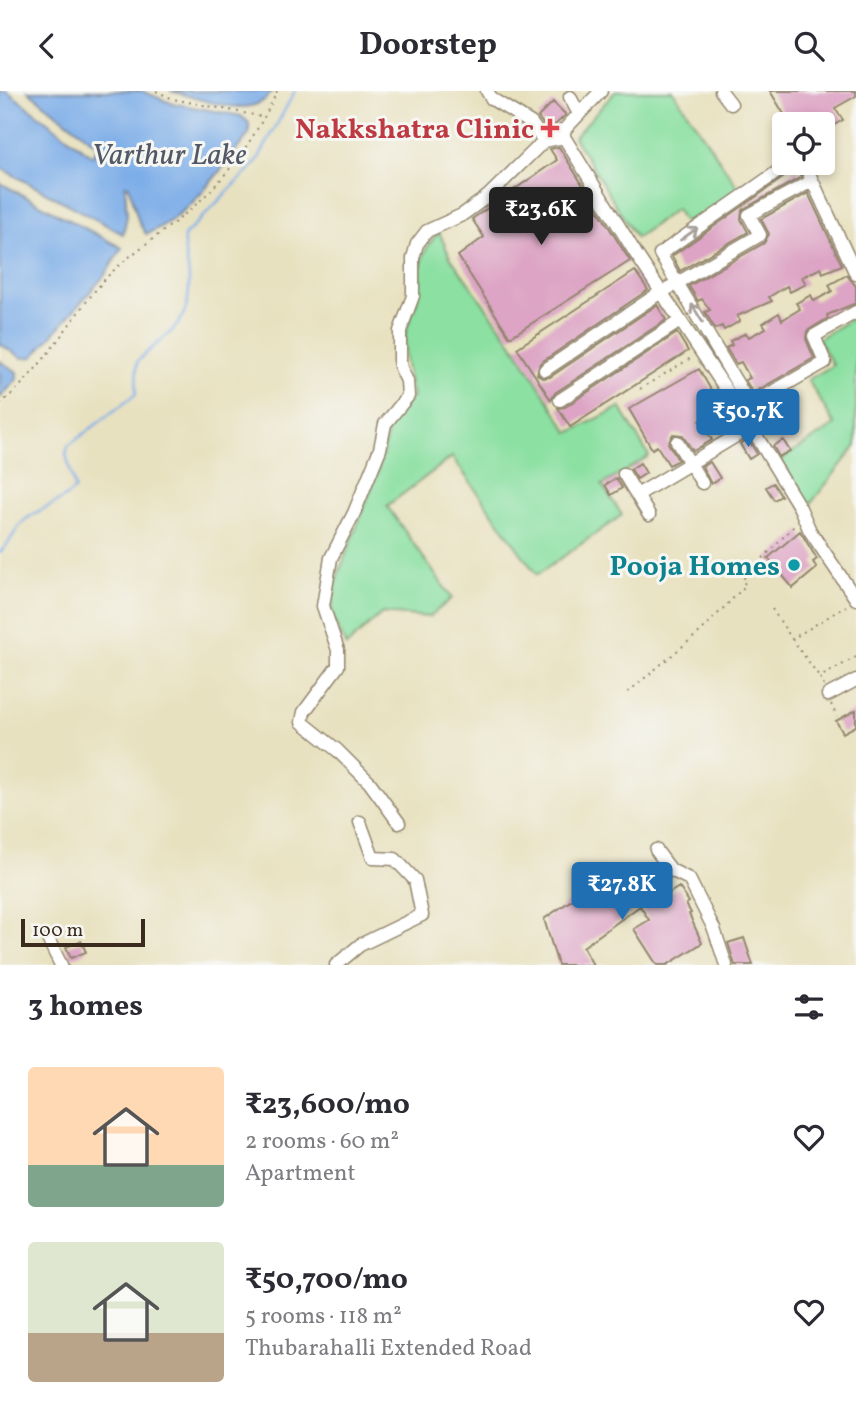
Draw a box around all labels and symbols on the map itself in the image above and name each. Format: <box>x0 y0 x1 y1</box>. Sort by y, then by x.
place label: Nakkshatra Clinic <box>295 111 534 150</box>
marker: Nakkshatra Clinic <box>540 118 560 138</box>
water label: Varthur Lake <box>92 135 246 177</box>
pin: ₹23.6K <box>484 187 598 247</box>
one-way arrow <box>679 227 698 241</box>
one-way arrow <box>689 303 703 323</box>
pin: ₹50.7K <box>691 389 805 449</box>
place label: Pooja Homes <box>610 548 780 587</box>
marker: Pooja Homes <box>786 557 802 573</box>
pin: ₹27.8K <box>565 863 679 922</box>
scale bar <box>21 916 145 948</box>

